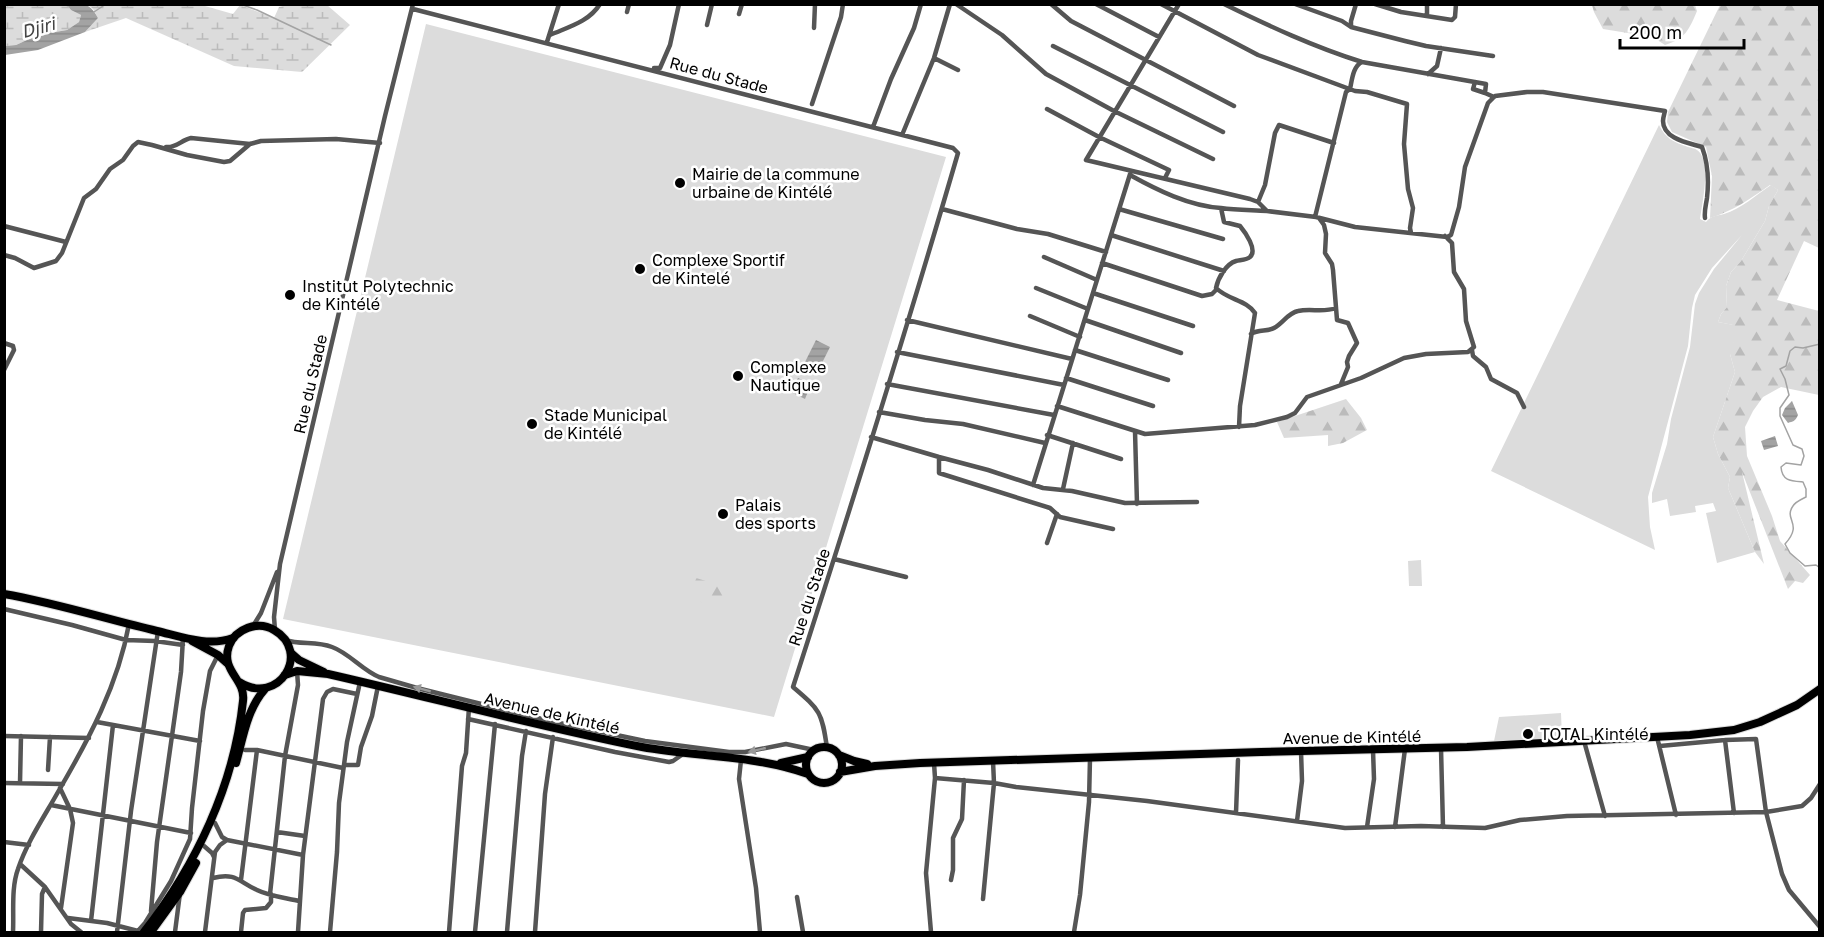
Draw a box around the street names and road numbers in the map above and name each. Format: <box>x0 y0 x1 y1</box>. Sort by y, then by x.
street label: Rue du Stade <box>667 52 771 98</box>
street label: Rue du Stade <box>289 332 331 436</box>
street label: Rue du Stade <box>784 546 834 648</box>
street label: Avenue de Kintélé <box>482 688 622 738</box>
street label: Avenue de Kintélé <box>1283 726 1421 748</box>

